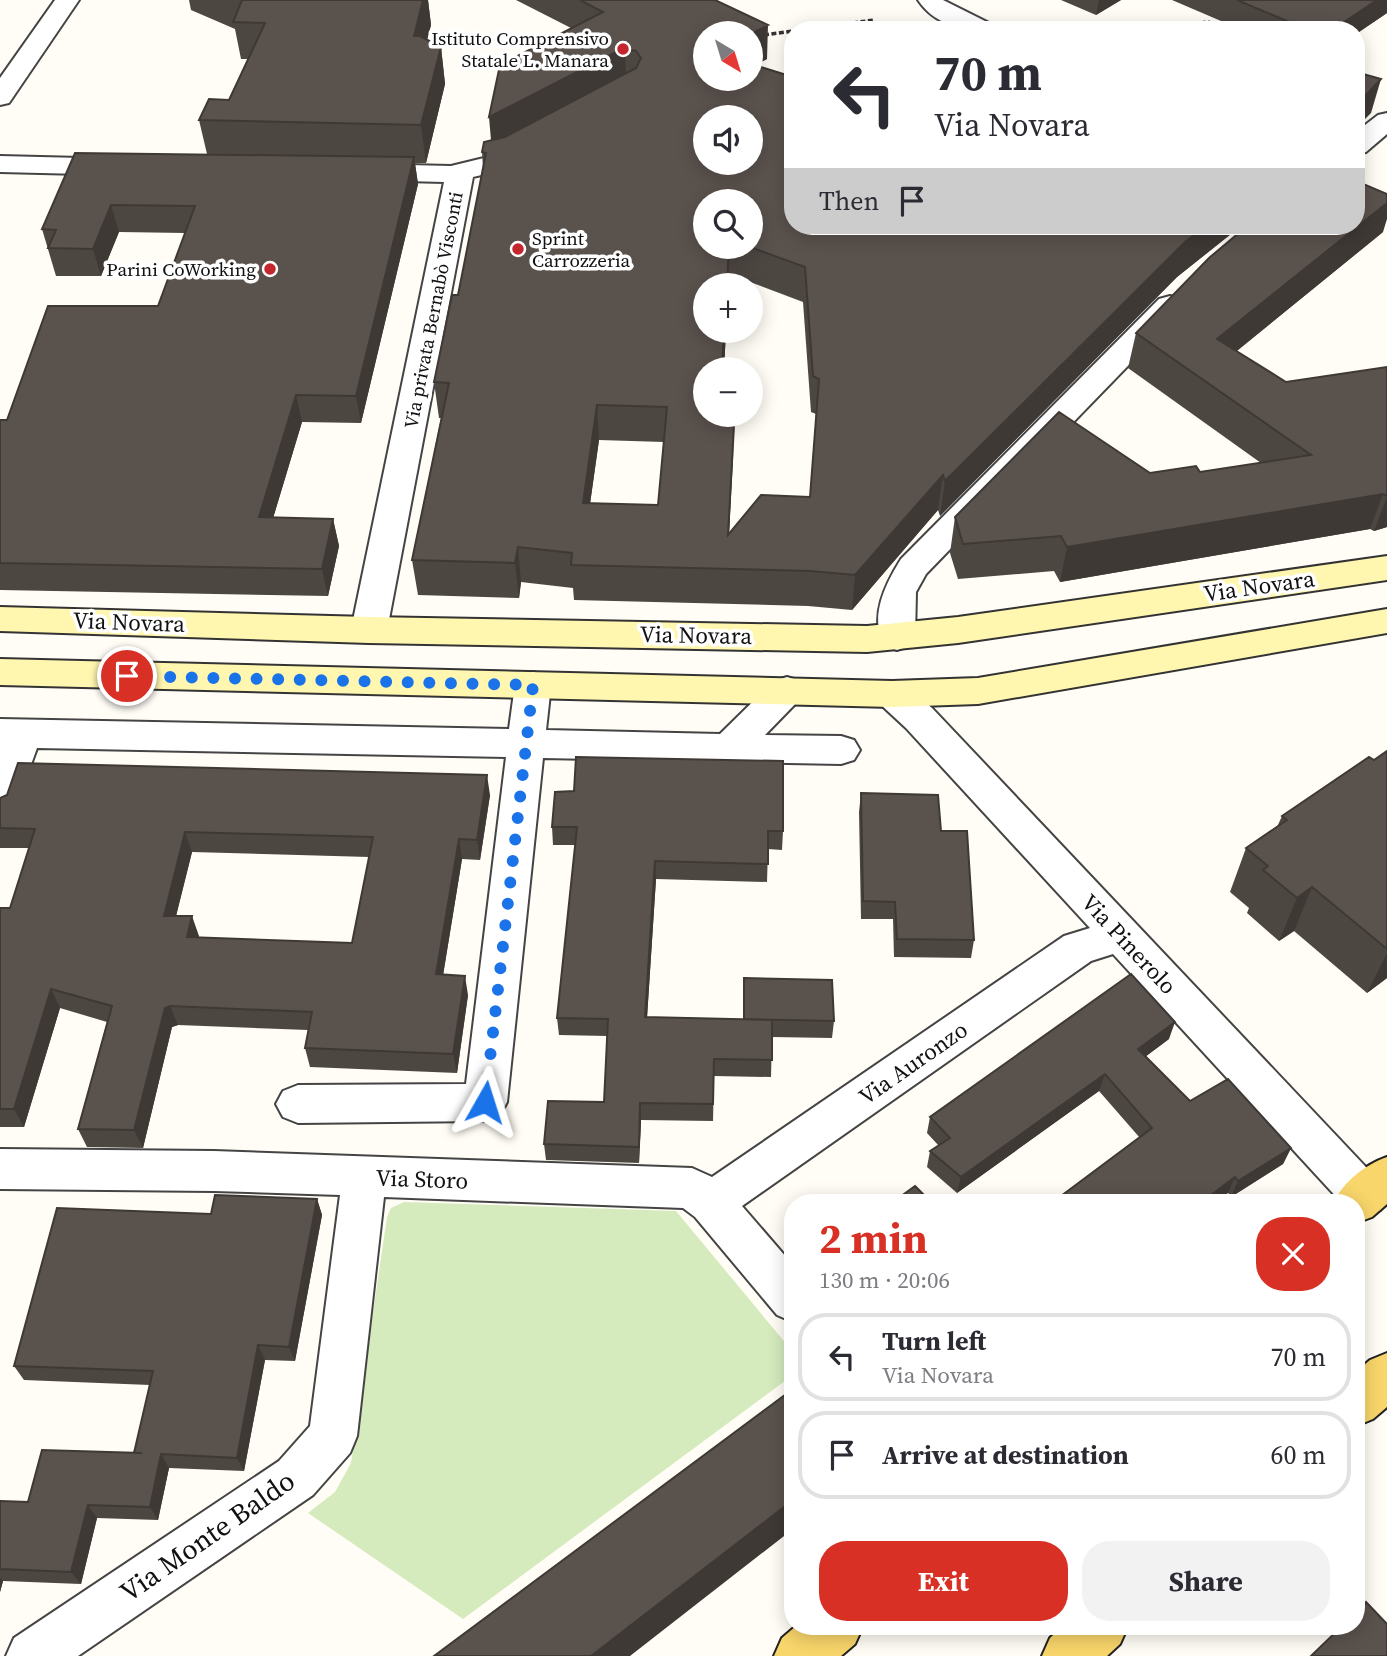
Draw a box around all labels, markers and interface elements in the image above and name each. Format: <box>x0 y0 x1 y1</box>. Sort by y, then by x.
north arrow <box>693 21 763 91</box>
map controls <box>693 21 763 427</box>
place label: Istituto Comprensivo Statale L. Manara <box>431 25 609 73</box>
text: 70 m <box>934 39 1042 106</box>
marker: Istituto Comprensivo Statale L. Manara <box>615 41 631 57</box>
icon: left <box>819 49 910 140</box>
text: Via Novara <box>934 103 1090 147</box>
button: sound <box>693 105 763 175</box>
icon: arrive <box>893 182 931 220</box>
text: Then <box>819 183 879 219</box>
street label: Via privata Bernabò Visconti <box>397 189 469 431</box>
button: search <box>693 189 763 259</box>
place label: Sprint Carrozzeria <box>532 225 631 273</box>
marker: Sprint Carrozzeria <box>510 241 526 257</box>
place label: Parini CoWorking <box>106 256 256 282</box>
marker: Parini CoWorking <box>262 261 278 277</box>
button: + <box>693 273 763 343</box>
button: − <box>693 357 763 427</box>
street label: Via Novara <box>1201 562 1317 610</box>
street label: Via Novara <box>72 604 186 640</box>
street label: Via Novara <box>640 618 753 652</box>
pin <box>97 646 157 706</box>
icon: arrive <box>108 657 146 695</box>
street label: Via Pinerolo <box>1074 887 1184 1001</box>
street label: Via Auronzo <box>852 1014 974 1112</box>
position arrow <box>448 1065 522 1139</box>
street label: Via Storo <box>375 1161 469 1197</box>
text: 2 min <box>819 1209 928 1267</box>
button: close <box>1256 1217 1330 1291</box>
text: 130 m · 20:06 <box>819 1264 950 1296</box>
text: Turn left <box>882 1323 986 1359</box>
icon: left <box>823 1338 861 1376</box>
text: 70 m <box>1271 1339 1326 1375</box>
text: Via Novara <box>882 1359 994 1391</box>
icon: arrive <box>823 1436 861 1474</box>
text: Arrive at destination <box>882 1437 1129 1473</box>
text: 60 m <box>1271 1437 1326 1473</box>
street label: Via Monte Baldo <box>112 1462 302 1610</box>
button: Exit <box>819 1541 1068 1621</box>
button: Share <box>1082 1541 1330 1621</box>

